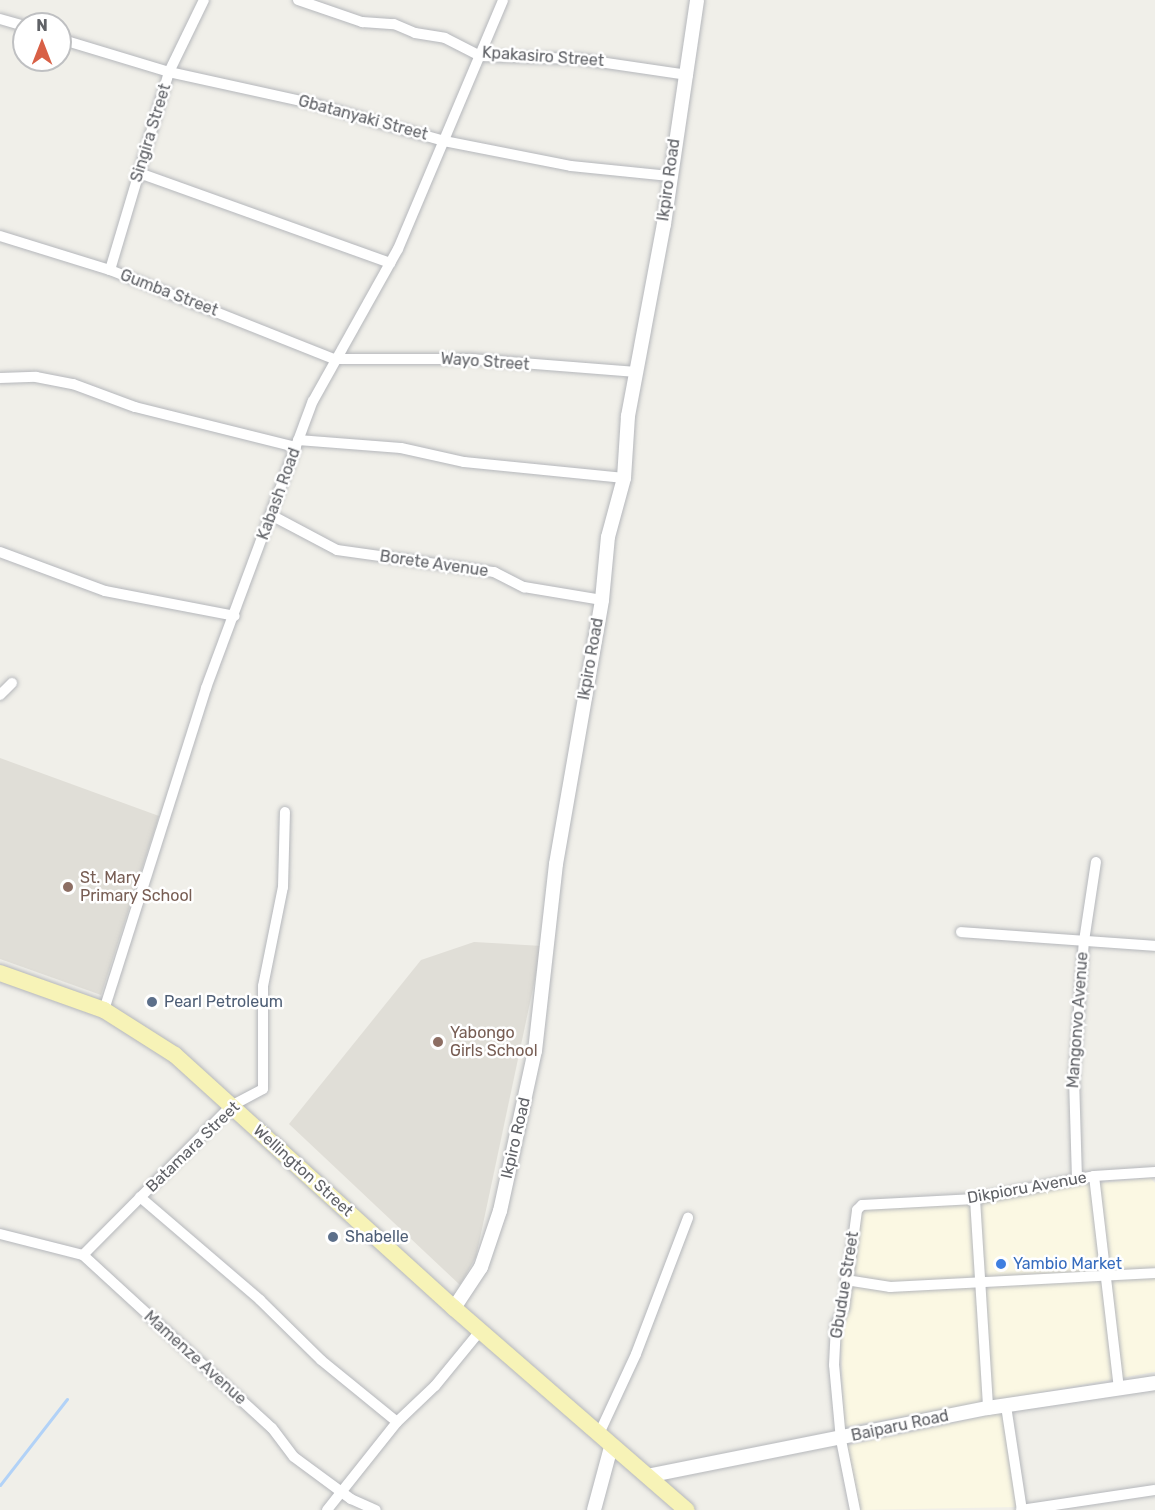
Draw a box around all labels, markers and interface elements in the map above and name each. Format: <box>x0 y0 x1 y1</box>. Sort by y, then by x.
north arrow <box>12 12 72 72</box>
text: N <box>36 16 48 35</box>
street label: Kpakasiro Street <box>481 43 605 71</box>
street label: Singira Street <box>127 81 175 185</box>
street label: Gbatanyaki Street <box>296 91 430 145</box>
street label: Ikpiro Road <box>654 138 684 222</box>
street label: Gumba Street <box>117 266 221 320</box>
street label: Wayo Street <box>440 349 530 375</box>
street label: Kabash Road <box>253 445 305 543</box>
street label: Borete Avenue <box>378 547 490 581</box>
street label: Ikpiro Road <box>574 616 608 702</box>
place label: St. Mary Primary School <box>80 868 193 906</box>
marker: St. Mary Primary School <box>61 880 75 894</box>
street label: Mangonvo Avenue <box>1064 951 1092 1089</box>
place label: Pearl Petroleum <box>164 992 283 1012</box>
marker: Pearl Petroleum <box>145 995 159 1009</box>
place label: Yabongo Girls School <box>450 1023 538 1061</box>
marker: Yabongo Girls School <box>431 1035 445 1049</box>
street label: Ikpiro Road <box>497 1095 535 1181</box>
street label: Batamara Street <box>142 1098 244 1196</box>
street label: Wellington Street <box>249 1121 357 1221</box>
street label: Dikpioru Avenue <box>966 1168 1088 1208</box>
place label: Shabelle <box>345 1227 409 1247</box>
marker: Shabelle <box>326 1230 340 1244</box>
street label: Gbudue Street <box>827 1230 863 1340</box>
place label: Yambio Market <box>1013 1254 1122 1274</box>
marker: Yambio Market <box>994 1257 1008 1271</box>
street label: Mamenze Avenue <box>140 1307 250 1409</box>
street label: Baiparu Road <box>849 1406 951 1446</box>

